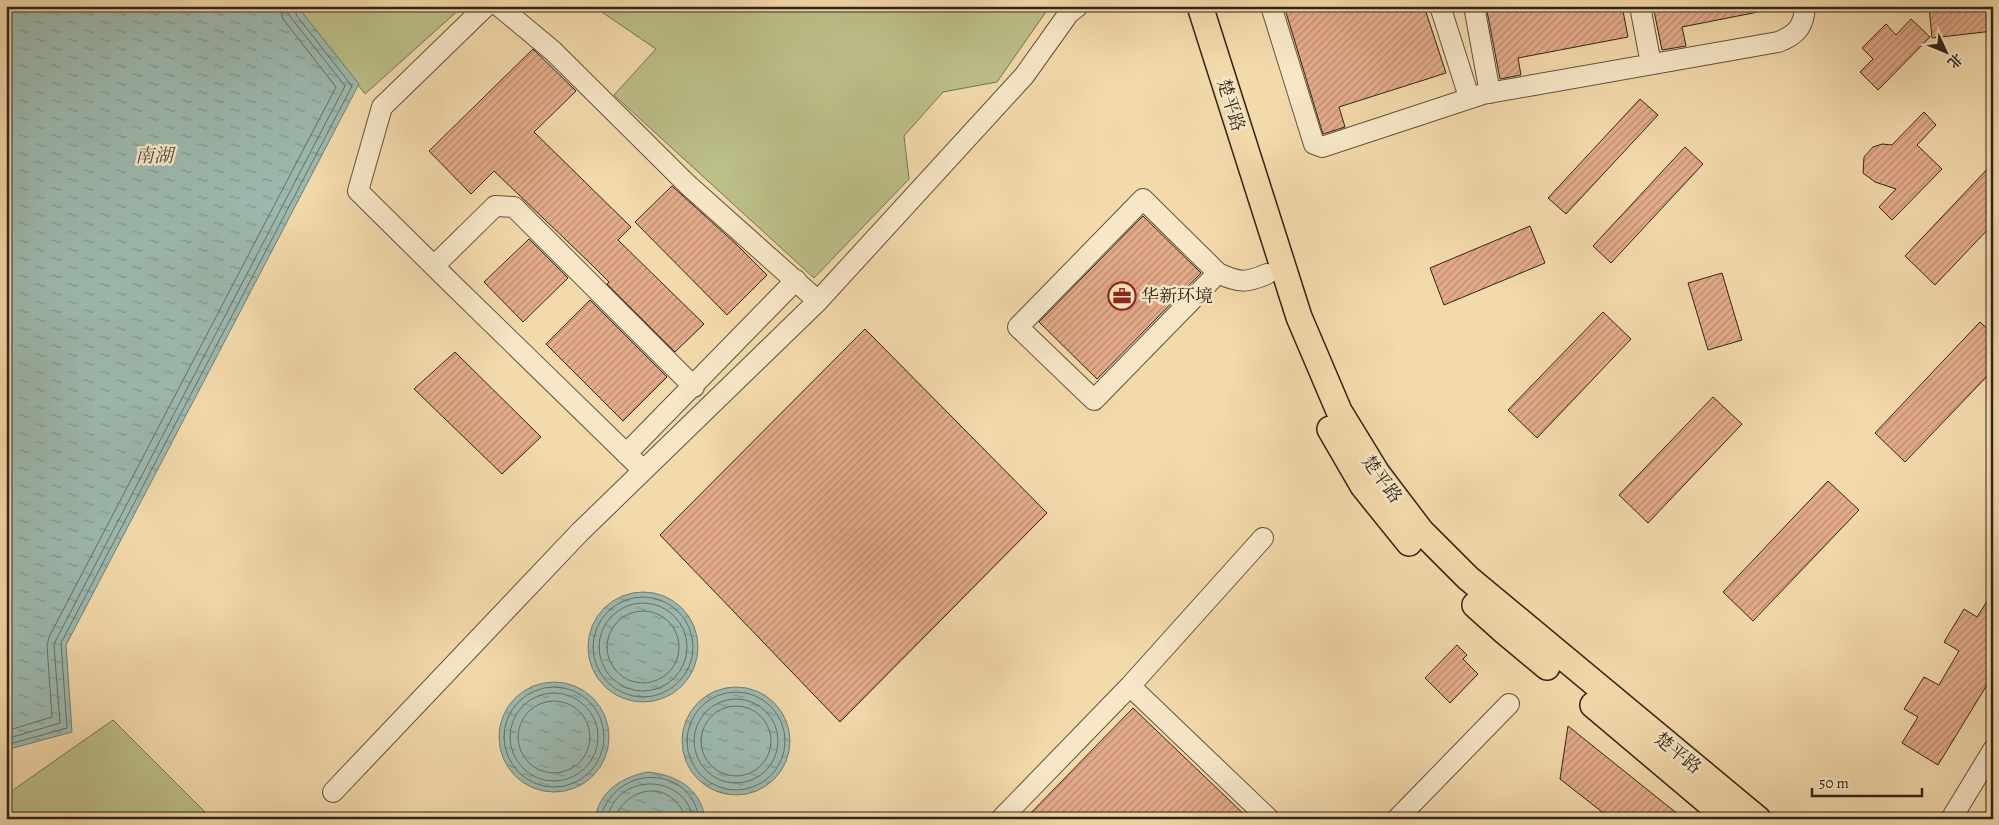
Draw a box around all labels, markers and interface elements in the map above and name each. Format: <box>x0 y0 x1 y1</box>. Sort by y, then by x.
north arrow <box>1922 28 1972 78</box>
text: 北 <box>1943 49 1967 72</box>
street label: 楚平路 <box>1212 76 1250 134</box>
water label: 南湖 <box>135 143 176 169</box>
office icon: 华新环境 <box>1107 281 1137 311</box>
place label: 华新环境 <box>1141 284 1213 308</box>
street label: 楚平路 <box>1356 450 1408 508</box>
street label: 楚平路 <box>1649 727 1707 779</box>
scale bar <box>1812 765 1922 797</box>
text: 50 m <box>1819 773 1849 793</box>

